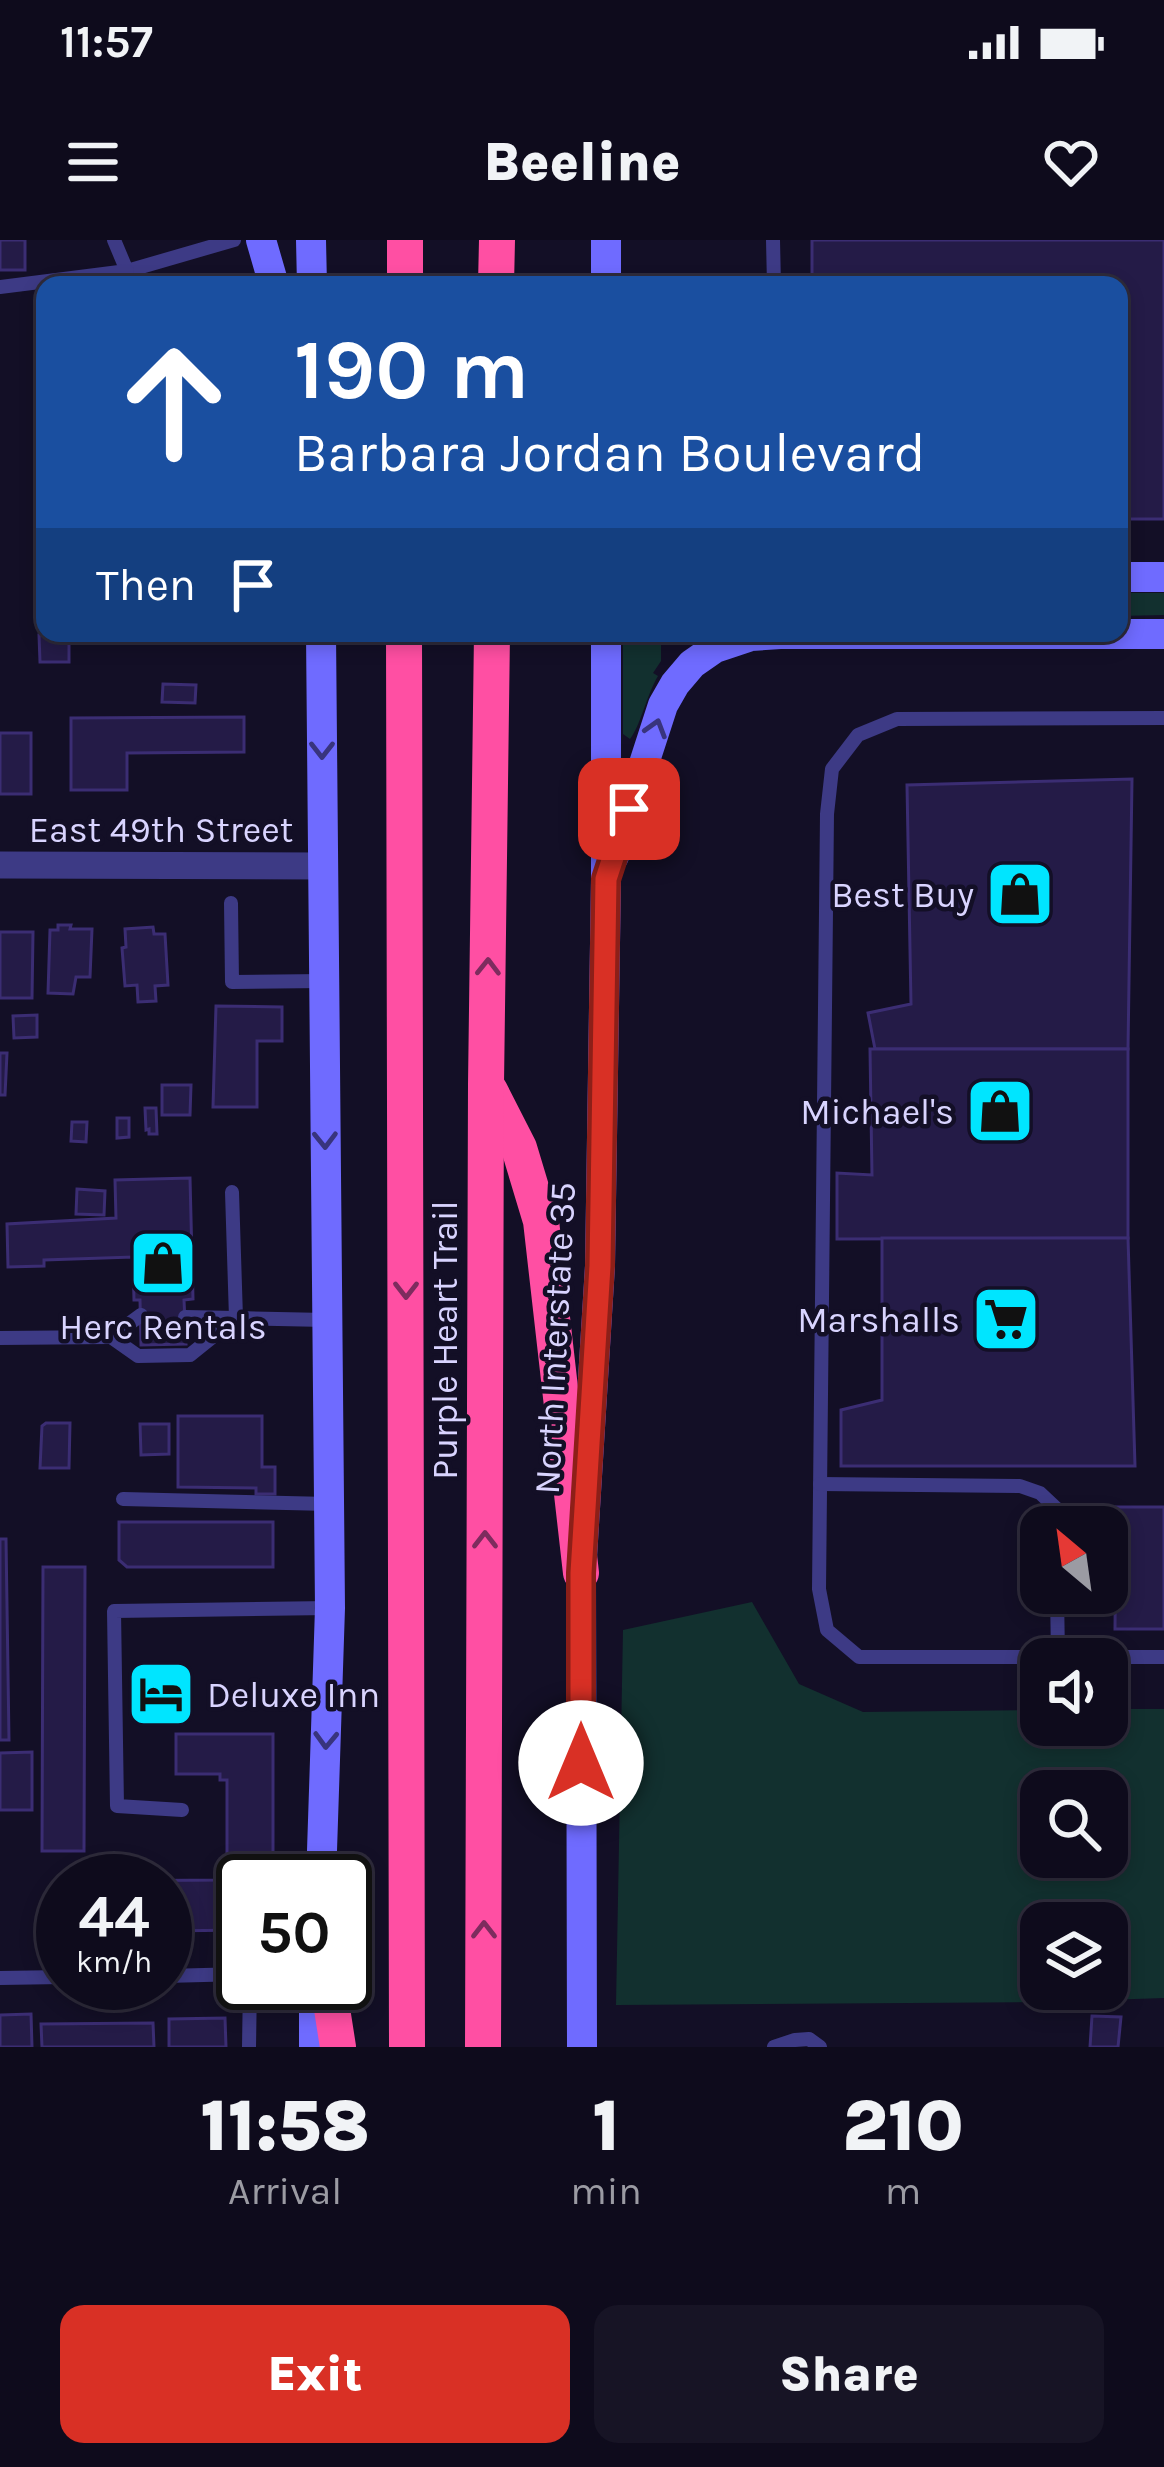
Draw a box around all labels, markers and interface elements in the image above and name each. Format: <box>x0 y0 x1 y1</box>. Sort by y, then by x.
text: 11:57 <box>60 16 153 68</box>
icon: menu <box>60 129 126 195</box>
icon: heart <box>1038 129 1104 195</box>
text: Beeline <box>483 130 681 194</box>
text: 190 m <box>294 321 529 419</box>
icon: ahead <box>96 324 252 480</box>
text: Barbara Jordan Boulevard <box>294 421 926 485</box>
icon: arrive <box>220 552 286 618</box>
text: Then <box>96 559 196 611</box>
one-way arrow <box>642 718 667 739</box>
one-way arrow <box>308 741 334 760</box>
pin <box>578 758 680 860</box>
icon: arrive <box>596 776 662 842</box>
street label: East 49th Street <box>29 809 293 851</box>
shop icon: Best Buy <box>985 859 1055 929</box>
place label: Best Buy <box>831 874 974 916</box>
one-way arrow <box>474 957 500 976</box>
shop icon: Michael's <box>965 1076 1035 1146</box>
place label: Michael's <box>800 1091 954 1133</box>
one-way arrow <box>312 1132 338 1150</box>
street label: North Interstate 35 <box>526 1181 584 1495</box>
street label: Purple Heart Trail <box>424 1200 466 1480</box>
shop icon: Herc Rentals <box>128 1228 198 1298</box>
one-way arrow <box>393 1282 419 1300</box>
supermarket icon: Marshalls <box>971 1284 1041 1354</box>
place label: Marshalls <box>797 1299 960 1341</box>
place label: Herc Rentals <box>59 1306 267 1348</box>
north arrow <box>1020 1506 1128 1614</box>
map controls <box>1020 1506 1128 2010</box>
one-way arrow <box>472 1530 498 1548</box>
button: sound <box>1020 1638 1128 1746</box>
hotel icon: Deluxe Inn <box>126 1659 196 1729</box>
place label: Deluxe Inn <box>207 1674 380 1716</box>
position arrow <box>518 1700 644 1826</box>
one-way arrow <box>313 1731 339 1750</box>
button: search <box>1020 1770 1128 1878</box>
speed limit sign: 50 <box>216 1854 372 2010</box>
text: 44 <box>78 1882 150 1952</box>
button: layers <box>1020 1902 1128 2010</box>
one-way arrow <box>471 1920 497 1938</box>
text: km/h <box>76 1944 152 1980</box>
text: 11:58 <box>200 2084 370 2168</box>
text: 1 <box>592 2084 620 2168</box>
text: 210 <box>842 2084 964 2168</box>
text: Arrival <box>228 2168 342 2214</box>
text: min <box>570 2168 642 2214</box>
text: m <box>885 2168 921 2214</box>
button: Exit <box>60 2305 570 2443</box>
button: Share <box>594 2305 1104 2443</box>

